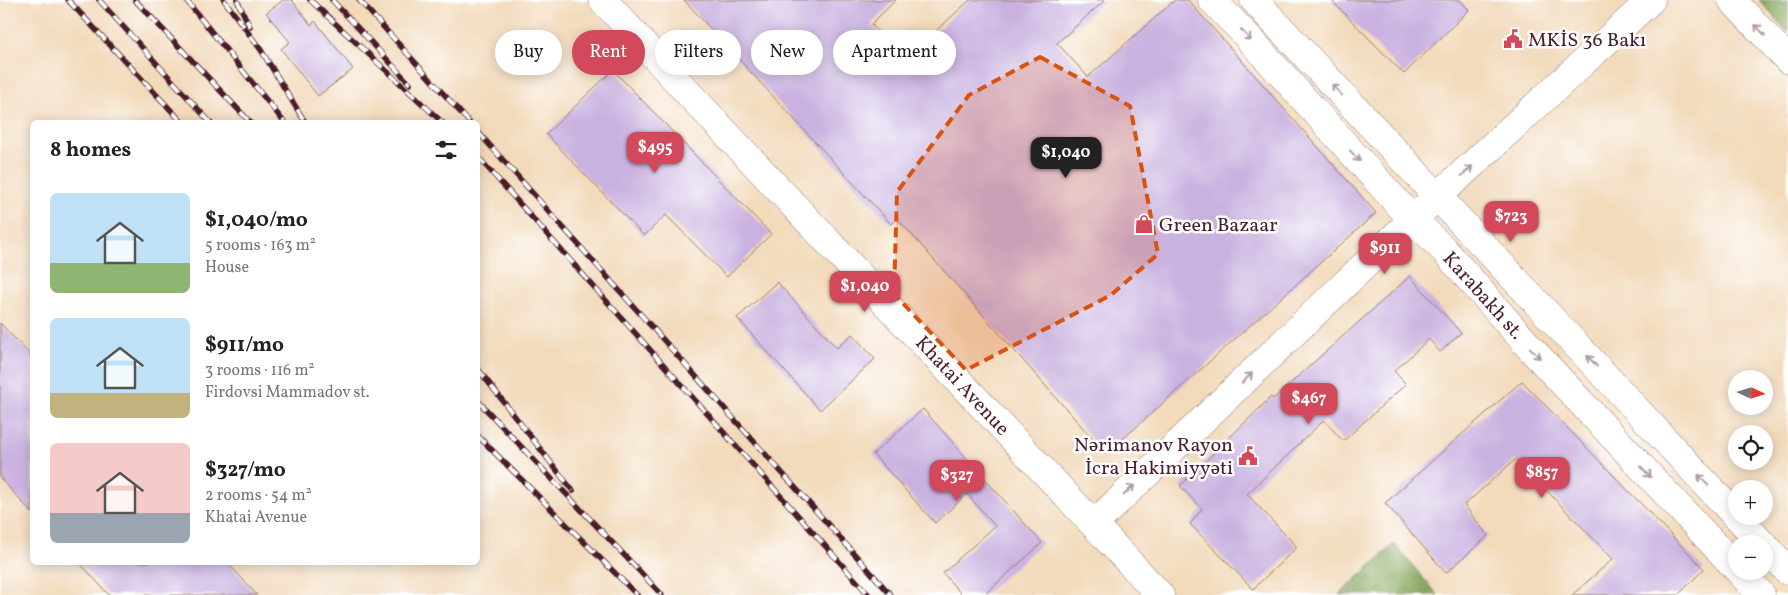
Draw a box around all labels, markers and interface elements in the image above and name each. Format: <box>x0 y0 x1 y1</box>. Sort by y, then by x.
one-way arrow <box>1754 24 1766 36</box>
place label: MKİS 36 Bakı <box>1528 27 1646 55</box>
public building icon: MKİS 36 Bakı <box>1502 28 1524 50</box>
one-way arrow <box>1240 29 1252 42</box>
chip: Buy <box>495 30 562 75</box>
chip: Rent <box>572 30 645 75</box>
chip: Filters <box>655 30 741 75</box>
chip: New <box>751 30 823 75</box>
chip: Apartment <box>833 30 956 75</box>
one-way arrow <box>1331 83 1343 96</box>
pin: $495 <box>625 132 685 174</box>
text: 8 homes <box>50 136 131 165</box>
icon: filters <box>432 136 460 164</box>
pin: $1,040 <box>1025 136 1107 179</box>
text: $495 <box>638 137 672 159</box>
text: $1,040 <box>1042 142 1090 164</box>
one-way arrow <box>1349 149 1361 162</box>
one-way arrow <box>1461 165 1474 177</box>
pin: $723 <box>1481 200 1541 243</box>
text: $1,040/mo <box>205 206 308 235</box>
text: $723 <box>1495 206 1527 228</box>
place label: Green Bazaar <box>1159 212 1278 240</box>
icon: home <box>90 213 150 273</box>
shop icon: Green Bazaar <box>1133 213 1155 235</box>
pin: $911 <box>1355 232 1415 275</box>
text: 5 rooms · 163 m² <box>205 235 316 257</box>
text: $911 <box>1370 238 1400 260</box>
street label: Karabakh st. <box>1435 246 1530 347</box>
text: House <box>205 257 249 279</box>
pin: $1,040 <box>824 270 906 313</box>
text: $1,040 <box>841 276 889 298</box>
street label: Khatai Avenue <box>908 330 1015 443</box>
text: $911/mo <box>205 331 284 360</box>
icon: home <box>90 338 150 398</box>
one-way arrow <box>1530 346 1541 359</box>
one-way arrow <box>1586 355 1598 368</box>
text: 3 rooms · 116 m² <box>205 360 314 382</box>
north arrow <box>1728 370 1772 415</box>
map controls <box>1728 370 1773 580</box>
one-way arrow <box>1240 372 1253 384</box>
text: Firdovsi Mammadov st. <box>205 382 370 404</box>
pin: $467 <box>1279 382 1339 425</box>
text: $467 <box>1292 388 1326 410</box>
button: locate <box>1728 425 1773 470</box>
place label: Nərimanov Rayon İcra Hakimiyyəti <box>1074 432 1233 483</box>
public building icon: Nərimanov Rayon İcra Hakimiyyəti <box>1237 445 1259 467</box>
text: $327/mo <box>205 456 286 485</box>
pin: $857 <box>1512 456 1572 499</box>
pin: $327 <box>927 460 987 502</box>
text: $857 <box>1526 462 1558 484</box>
icon: home <box>90 463 150 523</box>
text: $327 <box>941 465 973 487</box>
one-way arrow <box>1640 465 1652 478</box>
one-way arrow <box>1697 474 1709 487</box>
button: + <box>1728 480 1773 525</box>
one-way arrow <box>1123 484 1136 496</box>
text: 2 rooms · 54 m² <box>205 485 312 507</box>
text: Khatai Avenue <box>205 507 307 529</box>
button: − <box>1728 535 1773 580</box>

